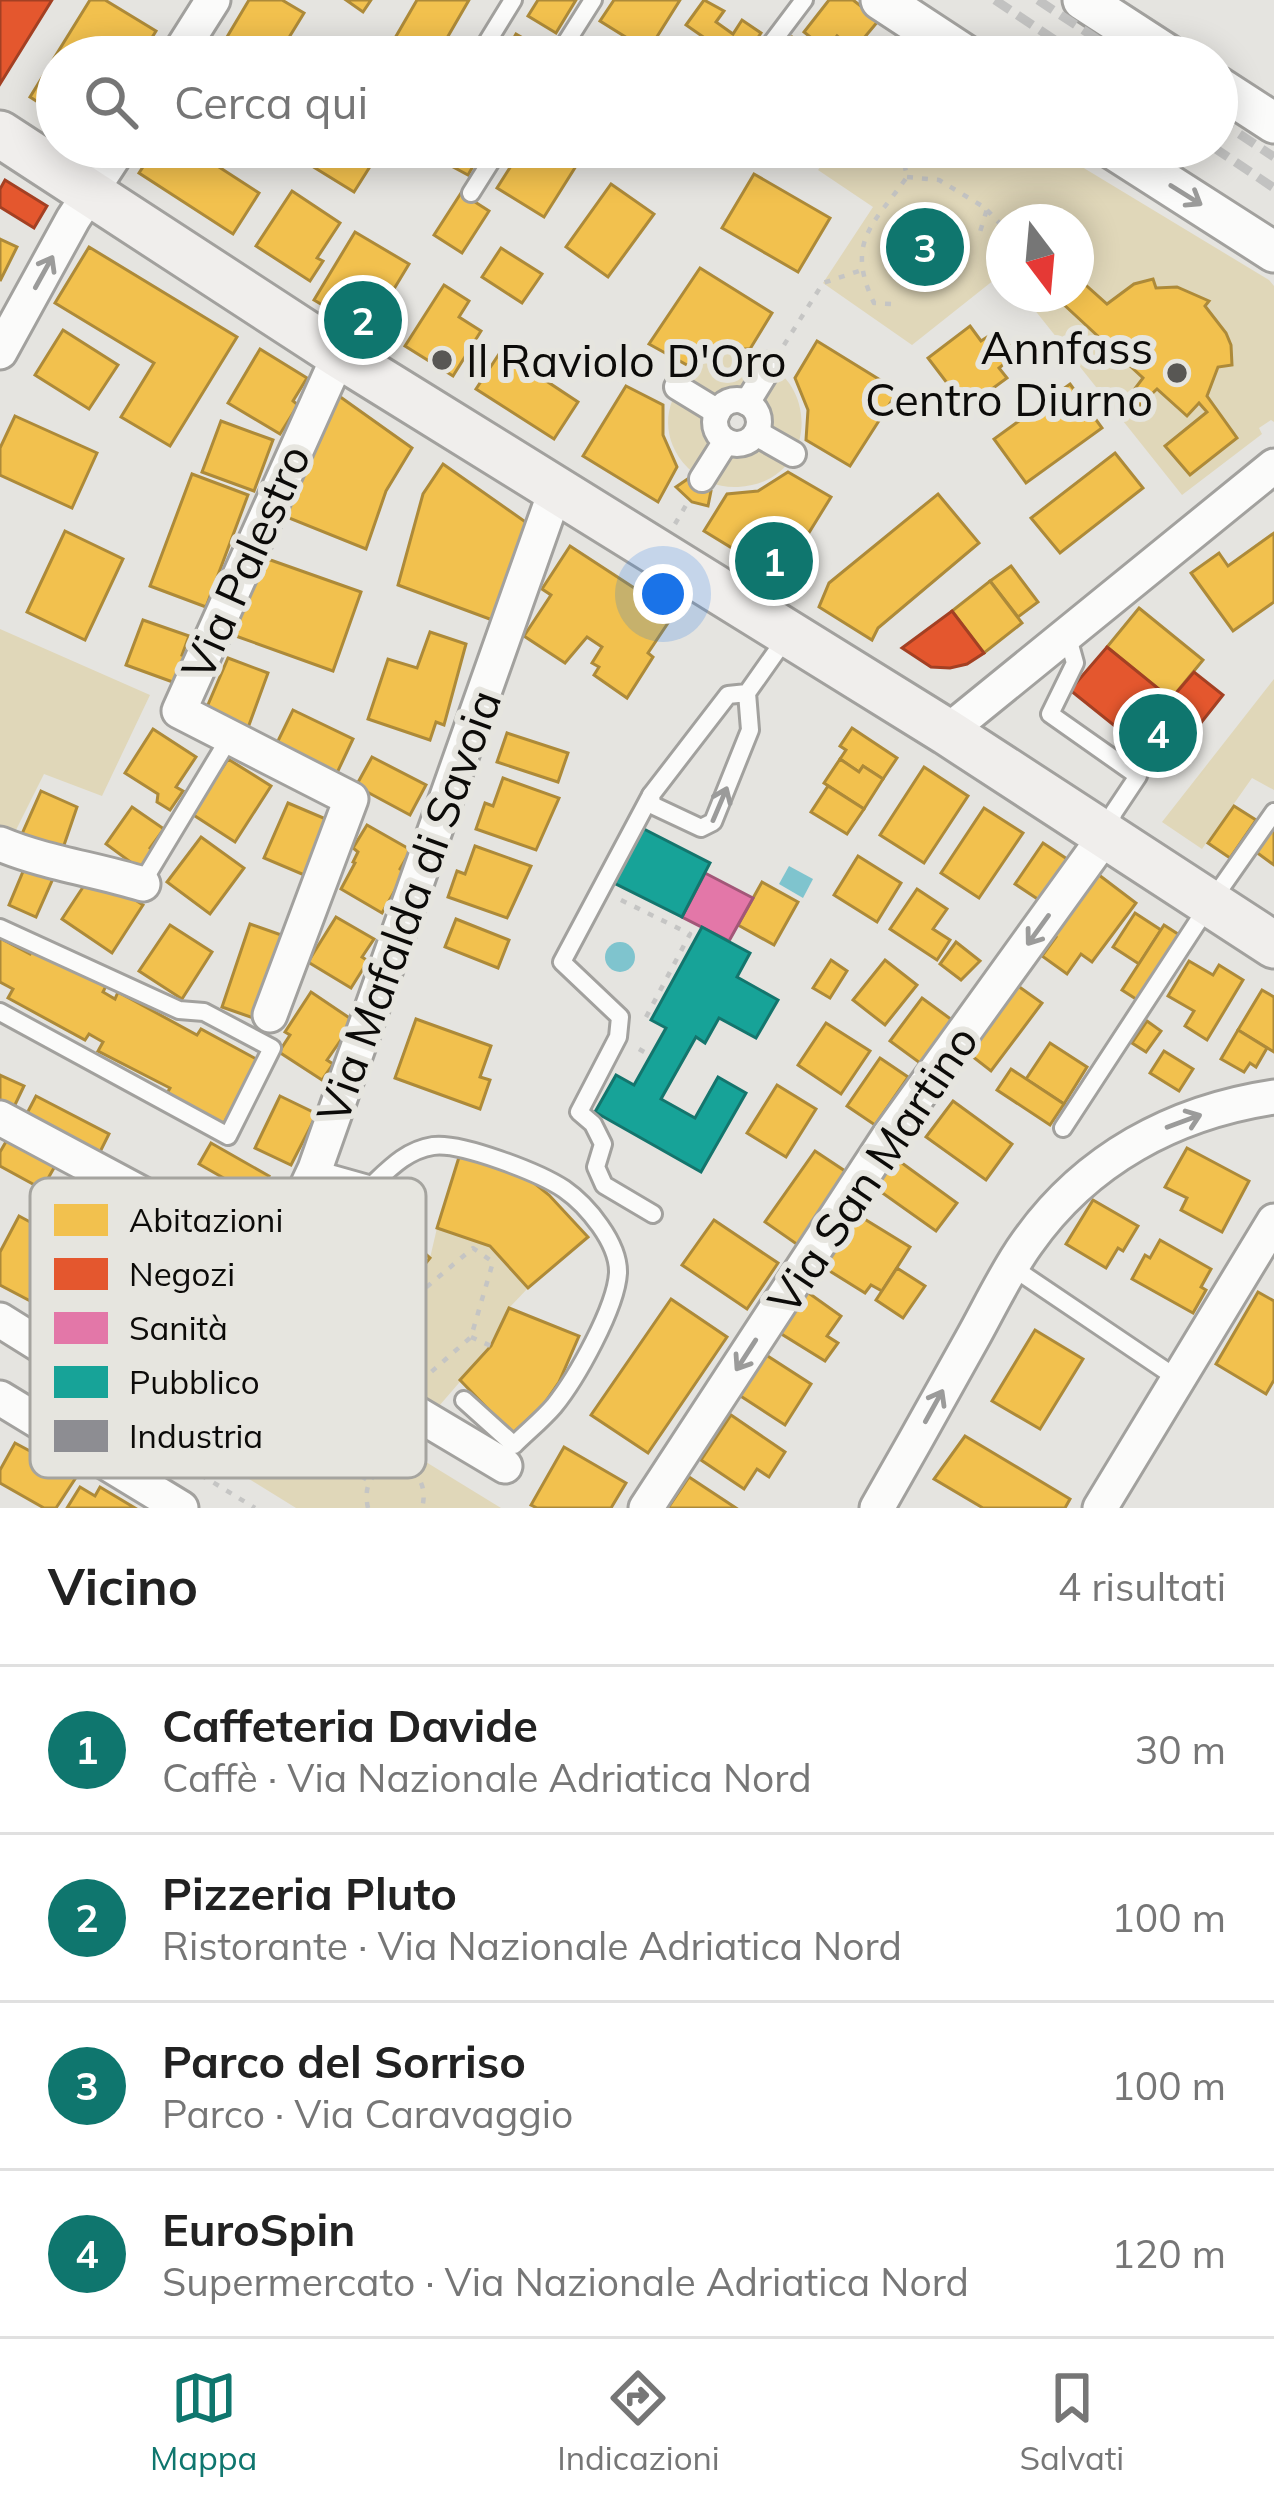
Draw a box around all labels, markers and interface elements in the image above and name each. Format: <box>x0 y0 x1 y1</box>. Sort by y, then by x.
search box <box>36 36 1238 168</box>
icon: search <box>78 69 144 135</box>
text: Cerca qui <box>174 74 368 130</box>
one-way arrow <box>1168 183 1202 208</box>
pin: 3 <box>886 202 964 292</box>
north arrow <box>986 204 1094 312</box>
one-way arrow <box>33 255 56 290</box>
pin: 2 <box>324 275 402 365</box>
place label: Annfass Centro Diurno <box>865 319 1153 427</box>
place label: Il Raviolo D'Oro <box>466 332 786 388</box>
marker: Il Raviolo D'Oro <box>429 347 455 373</box>
marker: Annfass Centro Diurno <box>1164 360 1190 386</box>
street label: Via Palestro <box>168 436 322 688</box>
pin: 1 <box>735 516 813 606</box>
your location <box>633 564 693 624</box>
street label: Via Mafalda di Savoia <box>304 682 512 1130</box>
pin: 4 <box>1119 688 1197 778</box>
one-way arrow <box>711 786 732 823</box>
one-way arrow <box>1025 913 1051 946</box>
street label: Via San Martino <box>755 1014 989 1324</box>
one-way arrow <box>1165 1109 1202 1130</box>
legend <box>30 1178 426 1478</box>
text: Abitazioni <box>129 1199 283 1240</box>
text: Negozi <box>129 1253 235 1294</box>
text: Sanità <box>129 1307 228 1348</box>
one-way arrow <box>733 1338 758 1372</box>
text: Pubblico <box>129 1361 259 1402</box>
one-way arrow <box>923 1389 947 1424</box>
text: Industria <box>129 1415 263 1456</box>
text: Vicino <box>48 1554 198 1618</box>
text: 4 risultati <box>1058 1562 1226 1611</box>
text: Caffeteria Davide <box>162 1697 538 1753</box>
text: 1 <box>75 1725 99 1774</box>
text: 30 m <box>1135 1725 1226 1774</box>
text: Caffè · Via Nazionale Adriatica Nord <box>162 1753 812 1802</box>
text: Pizzeria Pluto <box>162 1865 457 1921</box>
text: 2 <box>75 1893 99 1942</box>
text: 100 m <box>1111 1893 1226 1942</box>
text: Ristorante · Via Nazionale Adriatica Nord <box>162 1921 902 1970</box>
text: Parco del Sorriso <box>162 2033 526 2089</box>
text: 3 <box>75 2061 99 2110</box>
text: 100 m <box>1111 2061 1226 2110</box>
text: Parco · Via Caravaggio <box>162 2089 573 2138</box>
text: EuroSpin <box>162 2201 355 2257</box>
text: 4 <box>75 2229 99 2278</box>
text: 120 m <box>1111 2229 1226 2278</box>
text: Supermercato · Via Nazionale Adriatica Nord <box>162 2257 969 2306</box>
tab: Mappa <box>150 2365 257 2478</box>
tab: Indicazioni <box>557 2365 720 2478</box>
tab: Salvati <box>1019 2365 1124 2478</box>

